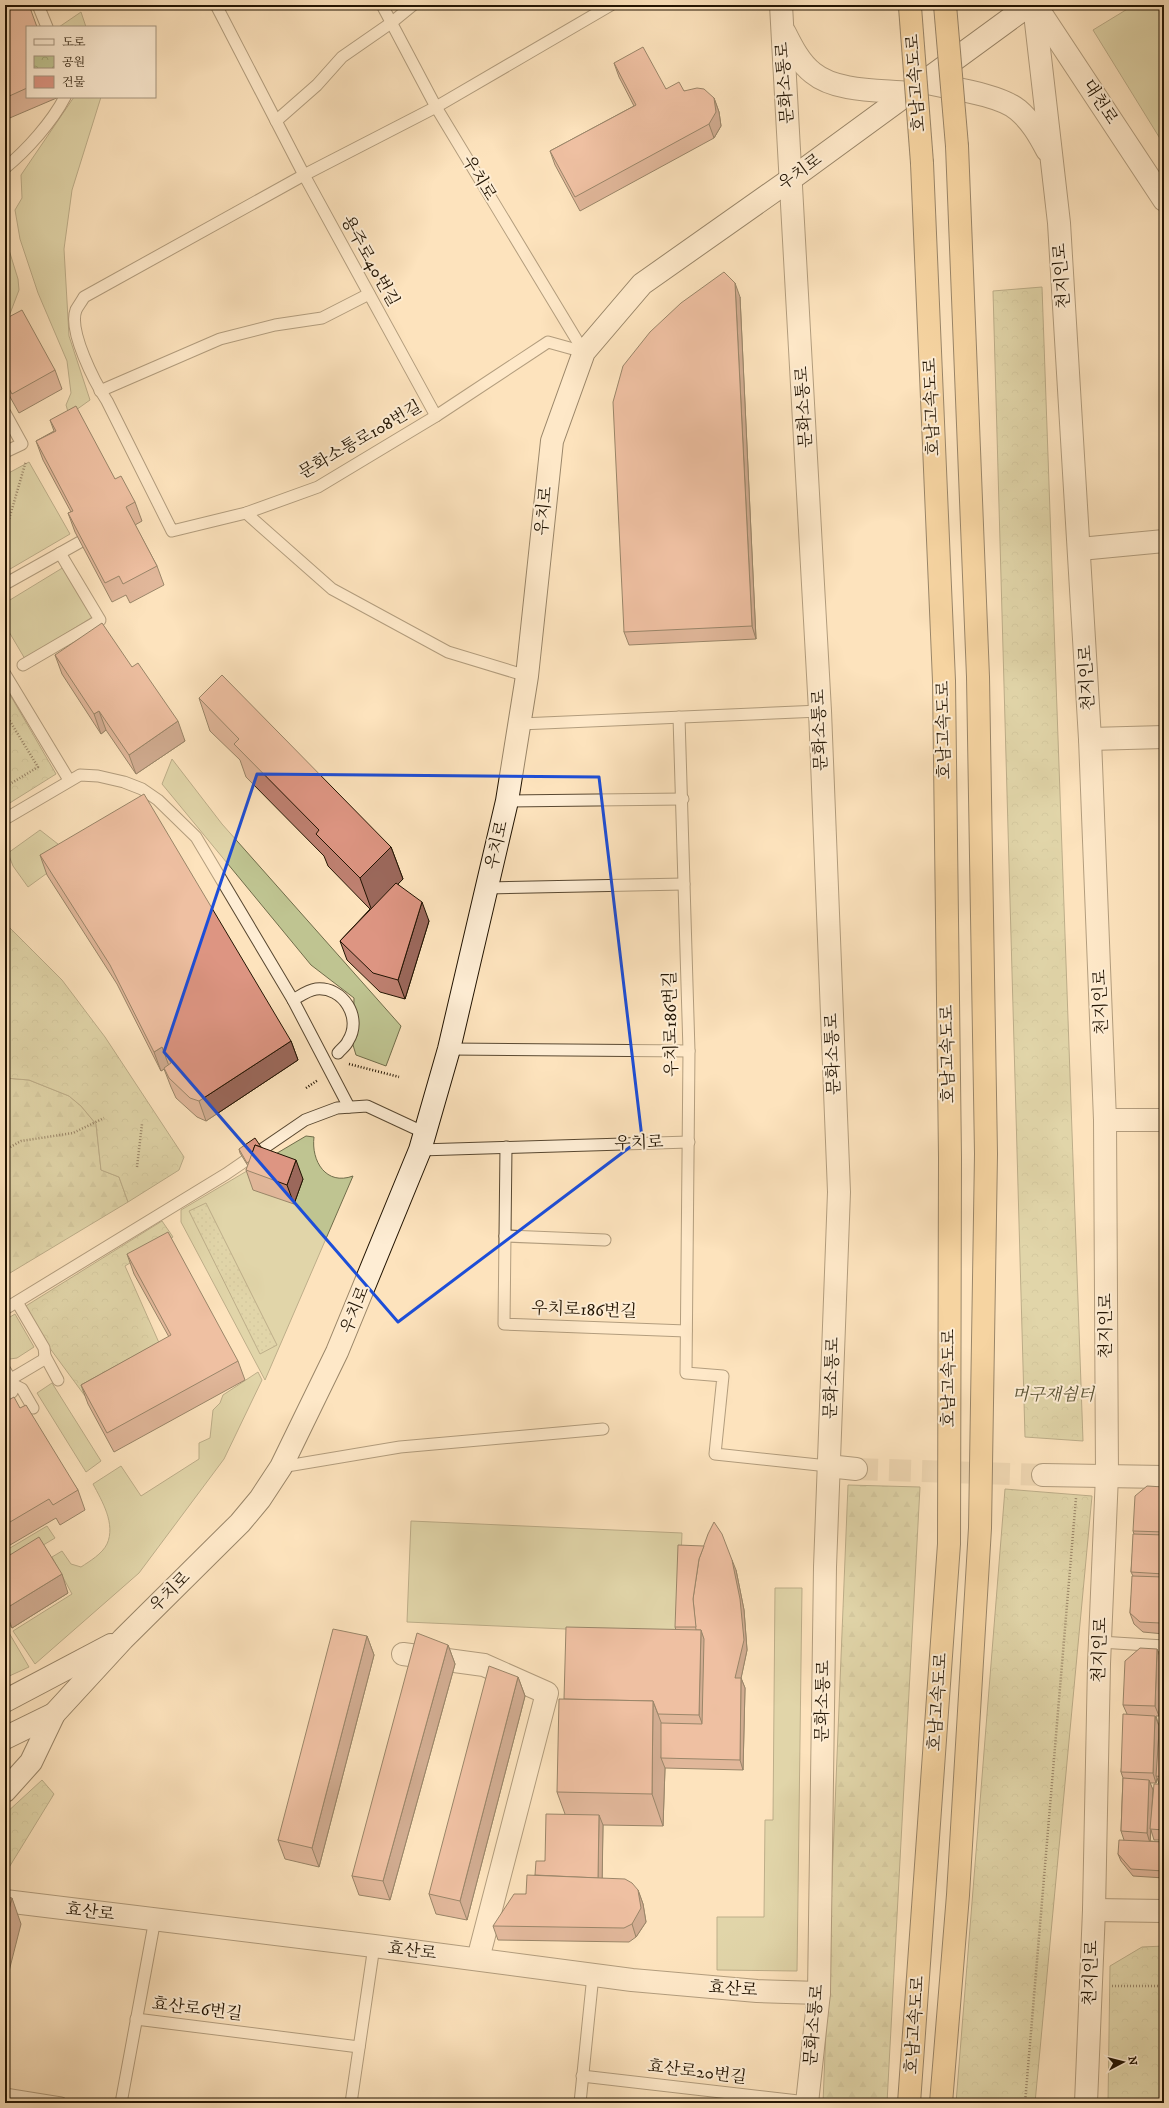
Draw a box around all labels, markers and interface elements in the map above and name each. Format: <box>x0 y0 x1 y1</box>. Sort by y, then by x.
legend <box>26 26 156 98</box>
street label: 호남고속도로 <box>902 33 930 133</box>
text: 도로 <box>62 35 86 50</box>
street label: 문화소통로 <box>771 41 799 125</box>
text: 공원 <box>62 55 85 70</box>
text: 건물 <box>62 75 86 90</box>
street label: 대천로 <box>1077 75 1123 129</box>
street label: 우치로 <box>774 148 827 195</box>
street label: 우치로 <box>457 151 501 205</box>
street label: 용주로40번길 <box>336 211 404 311</box>
street label: 천지인로 <box>1049 242 1075 310</box>
street label: 호남고속도로 <box>919 357 945 457</box>
street label: 문화소통로 <box>791 365 817 449</box>
street label: 문화소통로108번길 <box>294 396 426 484</box>
street label: 우치로 <box>530 485 558 537</box>
street label: 천지인로 <box>1074 644 1100 711</box>
street label: 호남고속도로 <box>932 680 956 779</box>
street label: 문화소통로 <box>808 688 832 771</box>
street label: 우치로 <box>481 818 513 871</box>
street label: 천지인로 <box>1089 968 1113 1035</box>
street label: 우치로186번길 <box>659 971 683 1077</box>
street label: 호남고속도로 <box>936 1004 960 1103</box>
street label: 문화소통로 <box>821 1012 845 1095</box>
street label: 우치로 <box>614 1131 665 1155</box>
street label: 우치로 <box>336 1283 375 1337</box>
street label: 천지인로 <box>1095 1293 1117 1359</box>
street label: 우치로186번길 <box>531 1297 637 1323</box>
street label: 호남고속도로 <box>938 1328 960 1427</box>
street label: 문화소통로 <box>820 1336 844 1419</box>
park label: 머구재쉼터 <box>1012 1384 1096 1406</box>
street label: 우치로 <box>145 1566 196 1617</box>
street label: 천지인로 <box>1088 1616 1112 1683</box>
street label: 호남고속도로 <box>924 1652 952 1752</box>
street label: 문화소통로 <box>811 1659 835 1742</box>
street label: 효산로 <box>64 1898 116 1926</box>
street label: 효산로 <box>386 1937 438 1965</box>
street label: 천지인로 <box>1079 1939 1103 2006</box>
street label: 호남고속도로 <box>901 1975 929 2075</box>
street label: 효산로 <box>708 1976 759 2002</box>
street label: 문화소통로 <box>799 1983 829 2067</box>
street label: 효산로6번길 <box>151 1993 243 2025</box>
north arrow <box>1103 2042 1143 2082</box>
street label: 효산로20번길 <box>646 2055 748 2089</box>
text: N <box>1124 2056 1139 2066</box>

